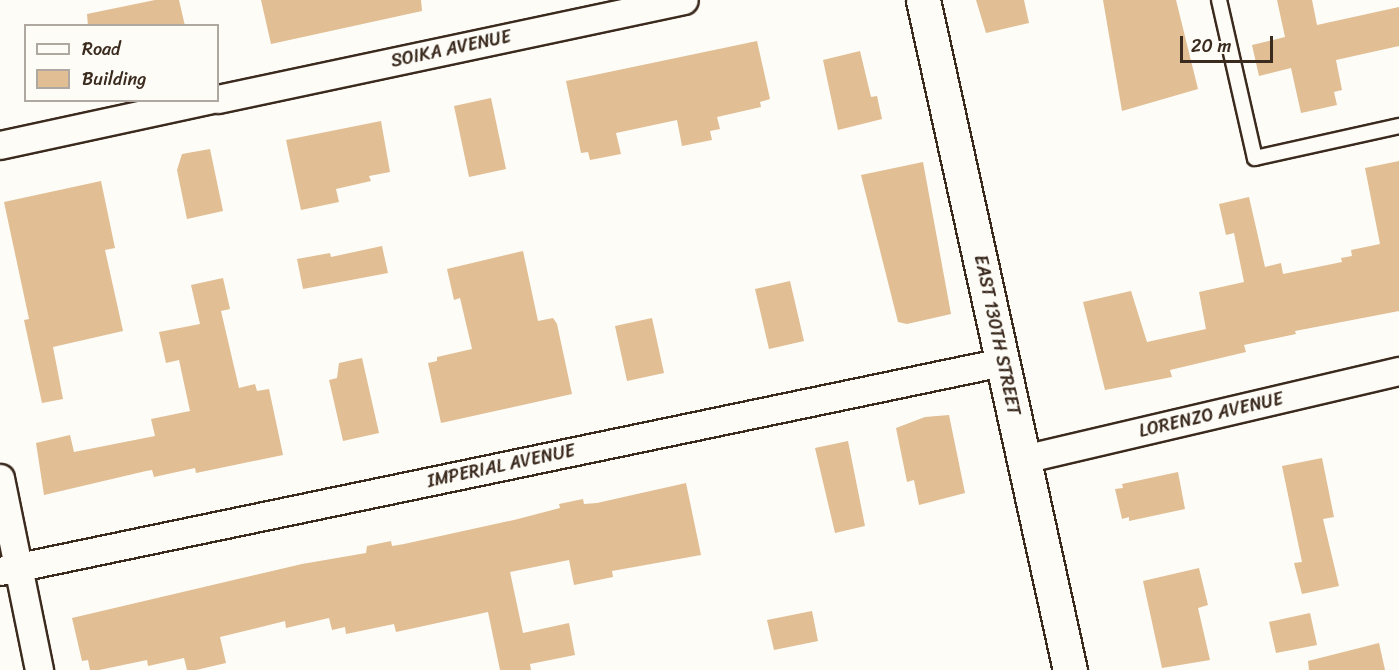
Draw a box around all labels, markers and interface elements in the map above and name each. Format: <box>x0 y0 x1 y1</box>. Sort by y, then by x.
legend <box>24 24 219 102</box>
scale bar <box>1183 24 1276 62</box>
street label: SOIKA AVENUE <box>389 26 513 72</box>
text: 20 m <box>1191 30 1231 62</box>
text: Road <box>82 33 121 65</box>
text: Building <box>82 63 146 95</box>
street label: EAST 130TH STREET <box>969 252 1025 418</box>
street label: LORENZO AVENUE <box>1137 388 1285 442</box>
street label: IMPERIAL AVENUE <box>425 440 577 492</box>

